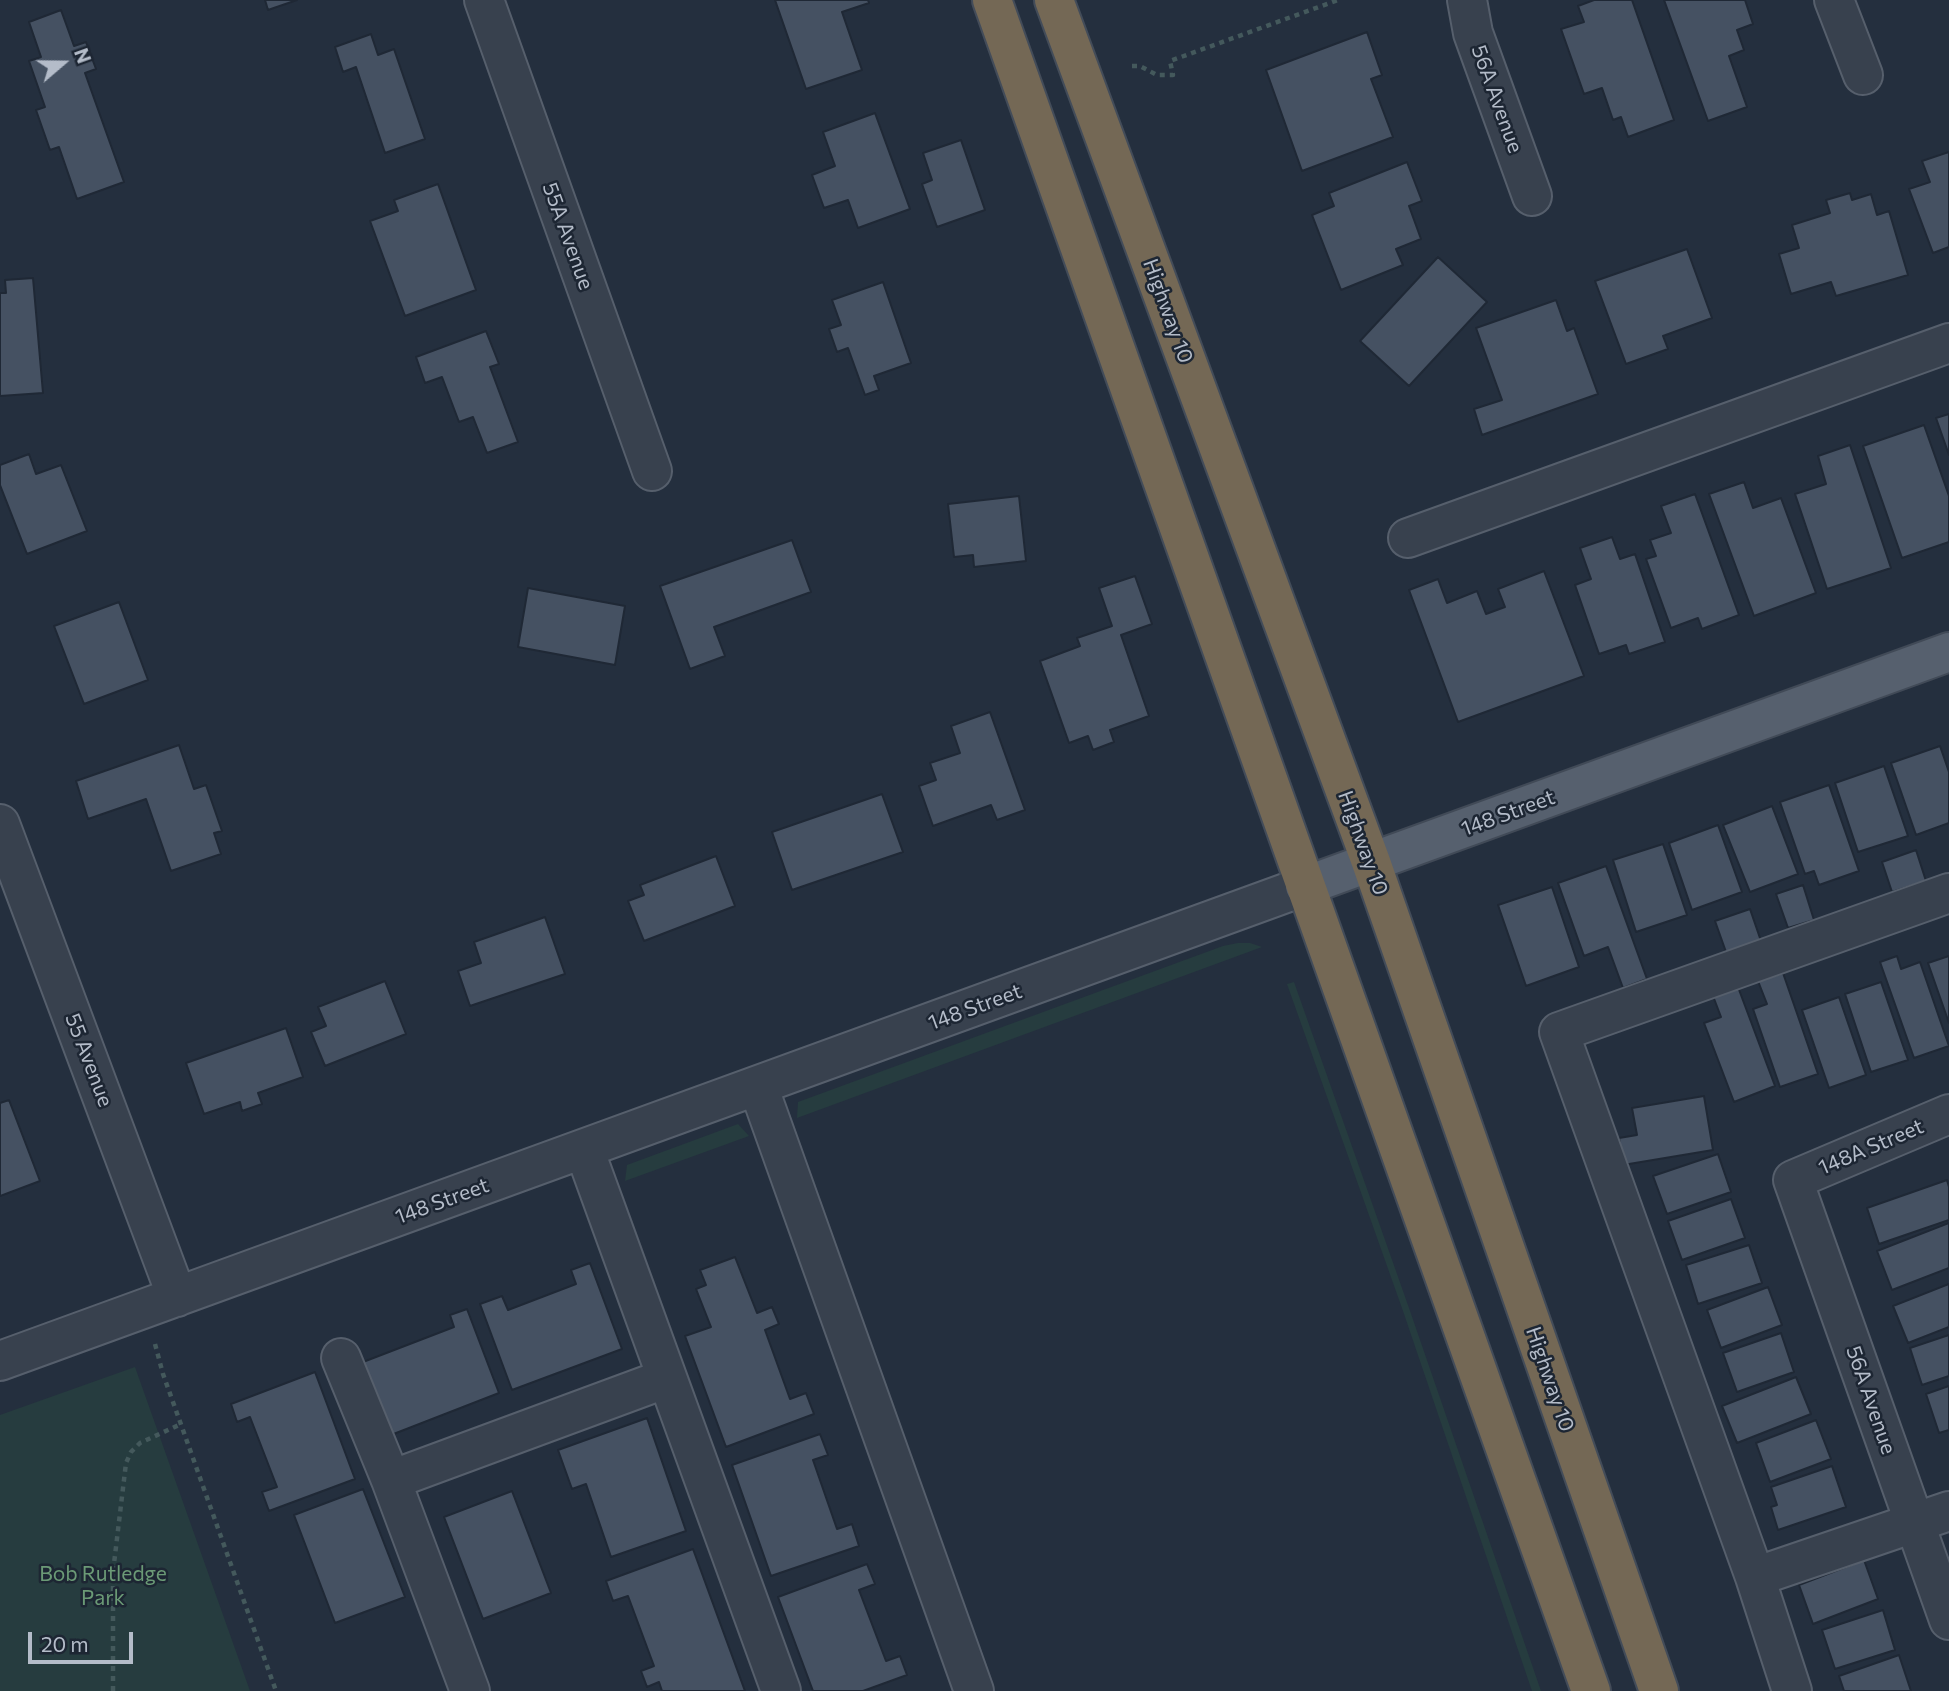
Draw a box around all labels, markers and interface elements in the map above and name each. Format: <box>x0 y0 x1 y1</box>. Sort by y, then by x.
north arrow <box>28 28 98 98</box>
street label: 56A Avenue <box>1466 42 1528 156</box>
text: N <box>70 45 96 66</box>
street label: 55A Avenue <box>537 179 599 293</box>
street label: Highway 10 <box>1137 255 1199 367</box>
street label: 148 Street <box>1458 784 1558 842</box>
street label: Highway 10 <box>1332 787 1394 899</box>
street label: 148 Street <box>925 978 1025 1036</box>
street label: 55 Avenue <box>60 1010 118 1110</box>
street label: 148A Street <box>1815 1114 1927 1180</box>
street label: 148 Street <box>392 1172 492 1230</box>
street label: Highway 10 <box>1520 1323 1580 1435</box>
street label: 56A Avenue <box>1841 1343 1901 1457</box>
park label: Bob Rutledge Park <box>39 1561 167 1611</box>
scale bar <box>32 1618 136 1662</box>
text: 20 m <box>41 1631 89 1656</box>

